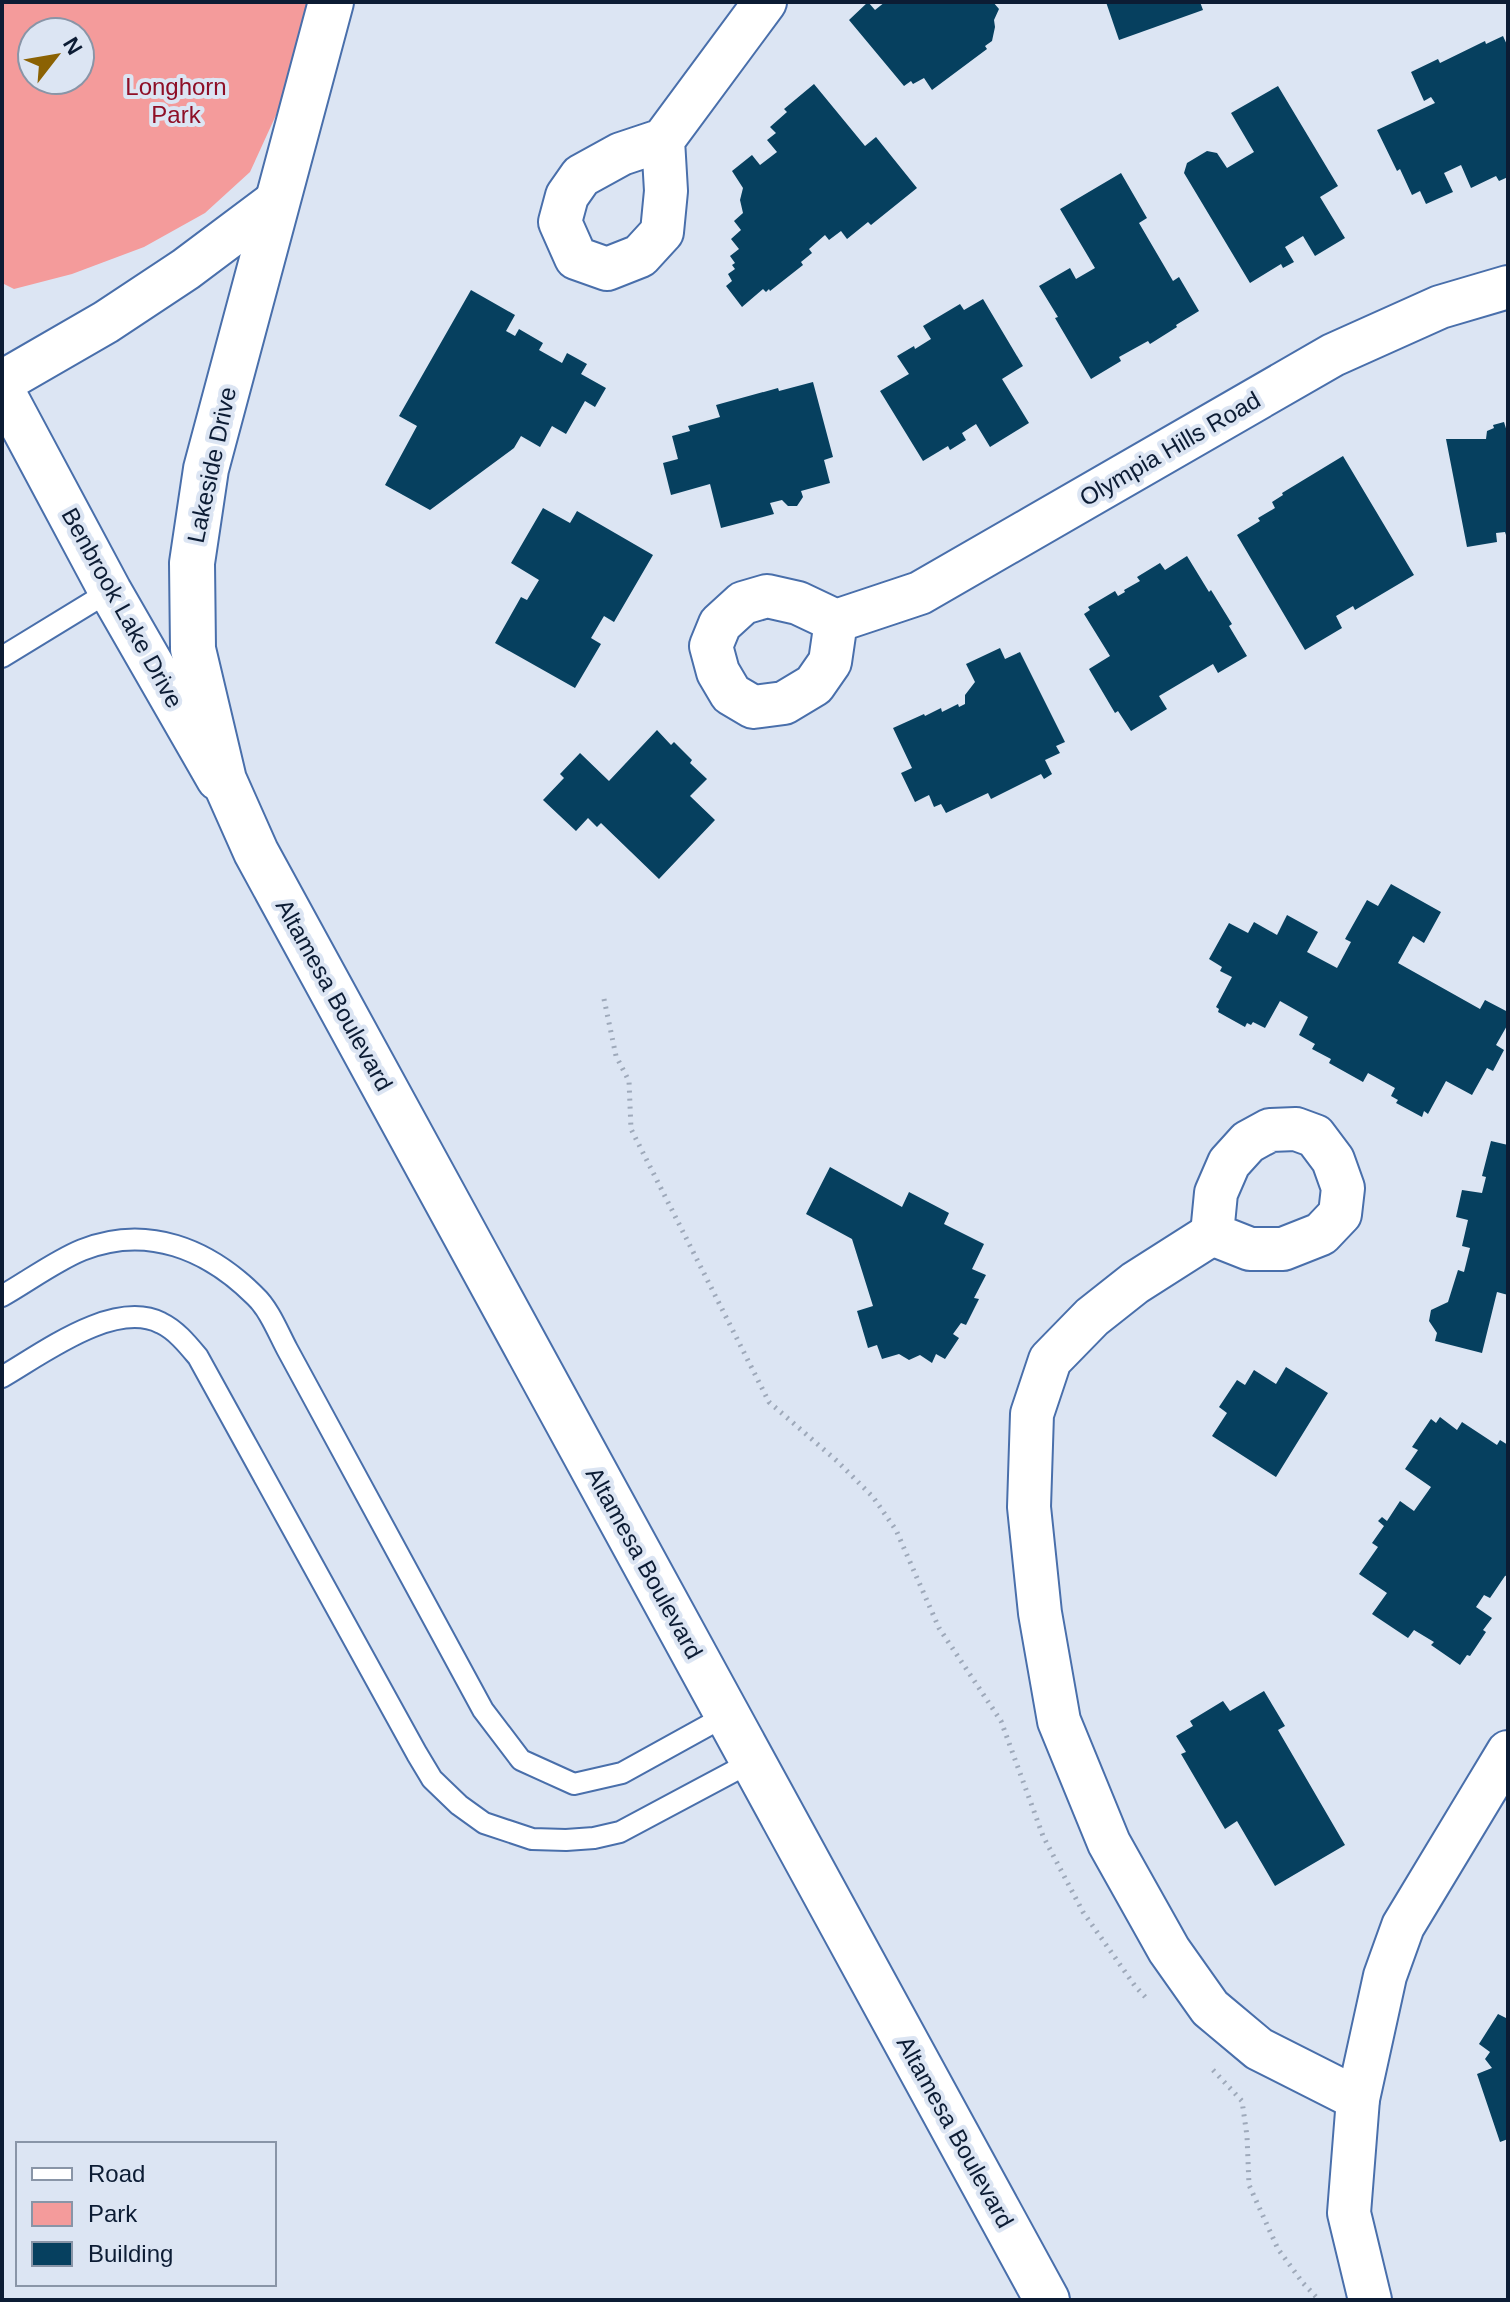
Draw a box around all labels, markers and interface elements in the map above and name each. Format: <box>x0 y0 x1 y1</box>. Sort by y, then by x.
north arrow <box>16 16 96 96</box>
text: N <box>58 33 88 59</box>
park label: Longhorn Park <box>125 73 227 128</box>
street label: Lakeside Drive <box>182 384 241 545</box>
street label: Olympia Hills Road <box>1075 386 1265 511</box>
street label: Benbrook Lake Drive <box>56 503 189 712</box>
street label: Altamesa Boulevard <box>271 894 398 1095</box>
street label: Altamesa Boulevard <box>581 1462 708 1663</box>
street label: Altamesa Boulevard <box>892 2031 1019 2232</box>
legend <box>16 2142 276 2286</box>
text: Road <box>88 2160 145 2187</box>
text: Park <box>88 2200 138 2227</box>
text: Building <box>88 2240 173 2267</box>

